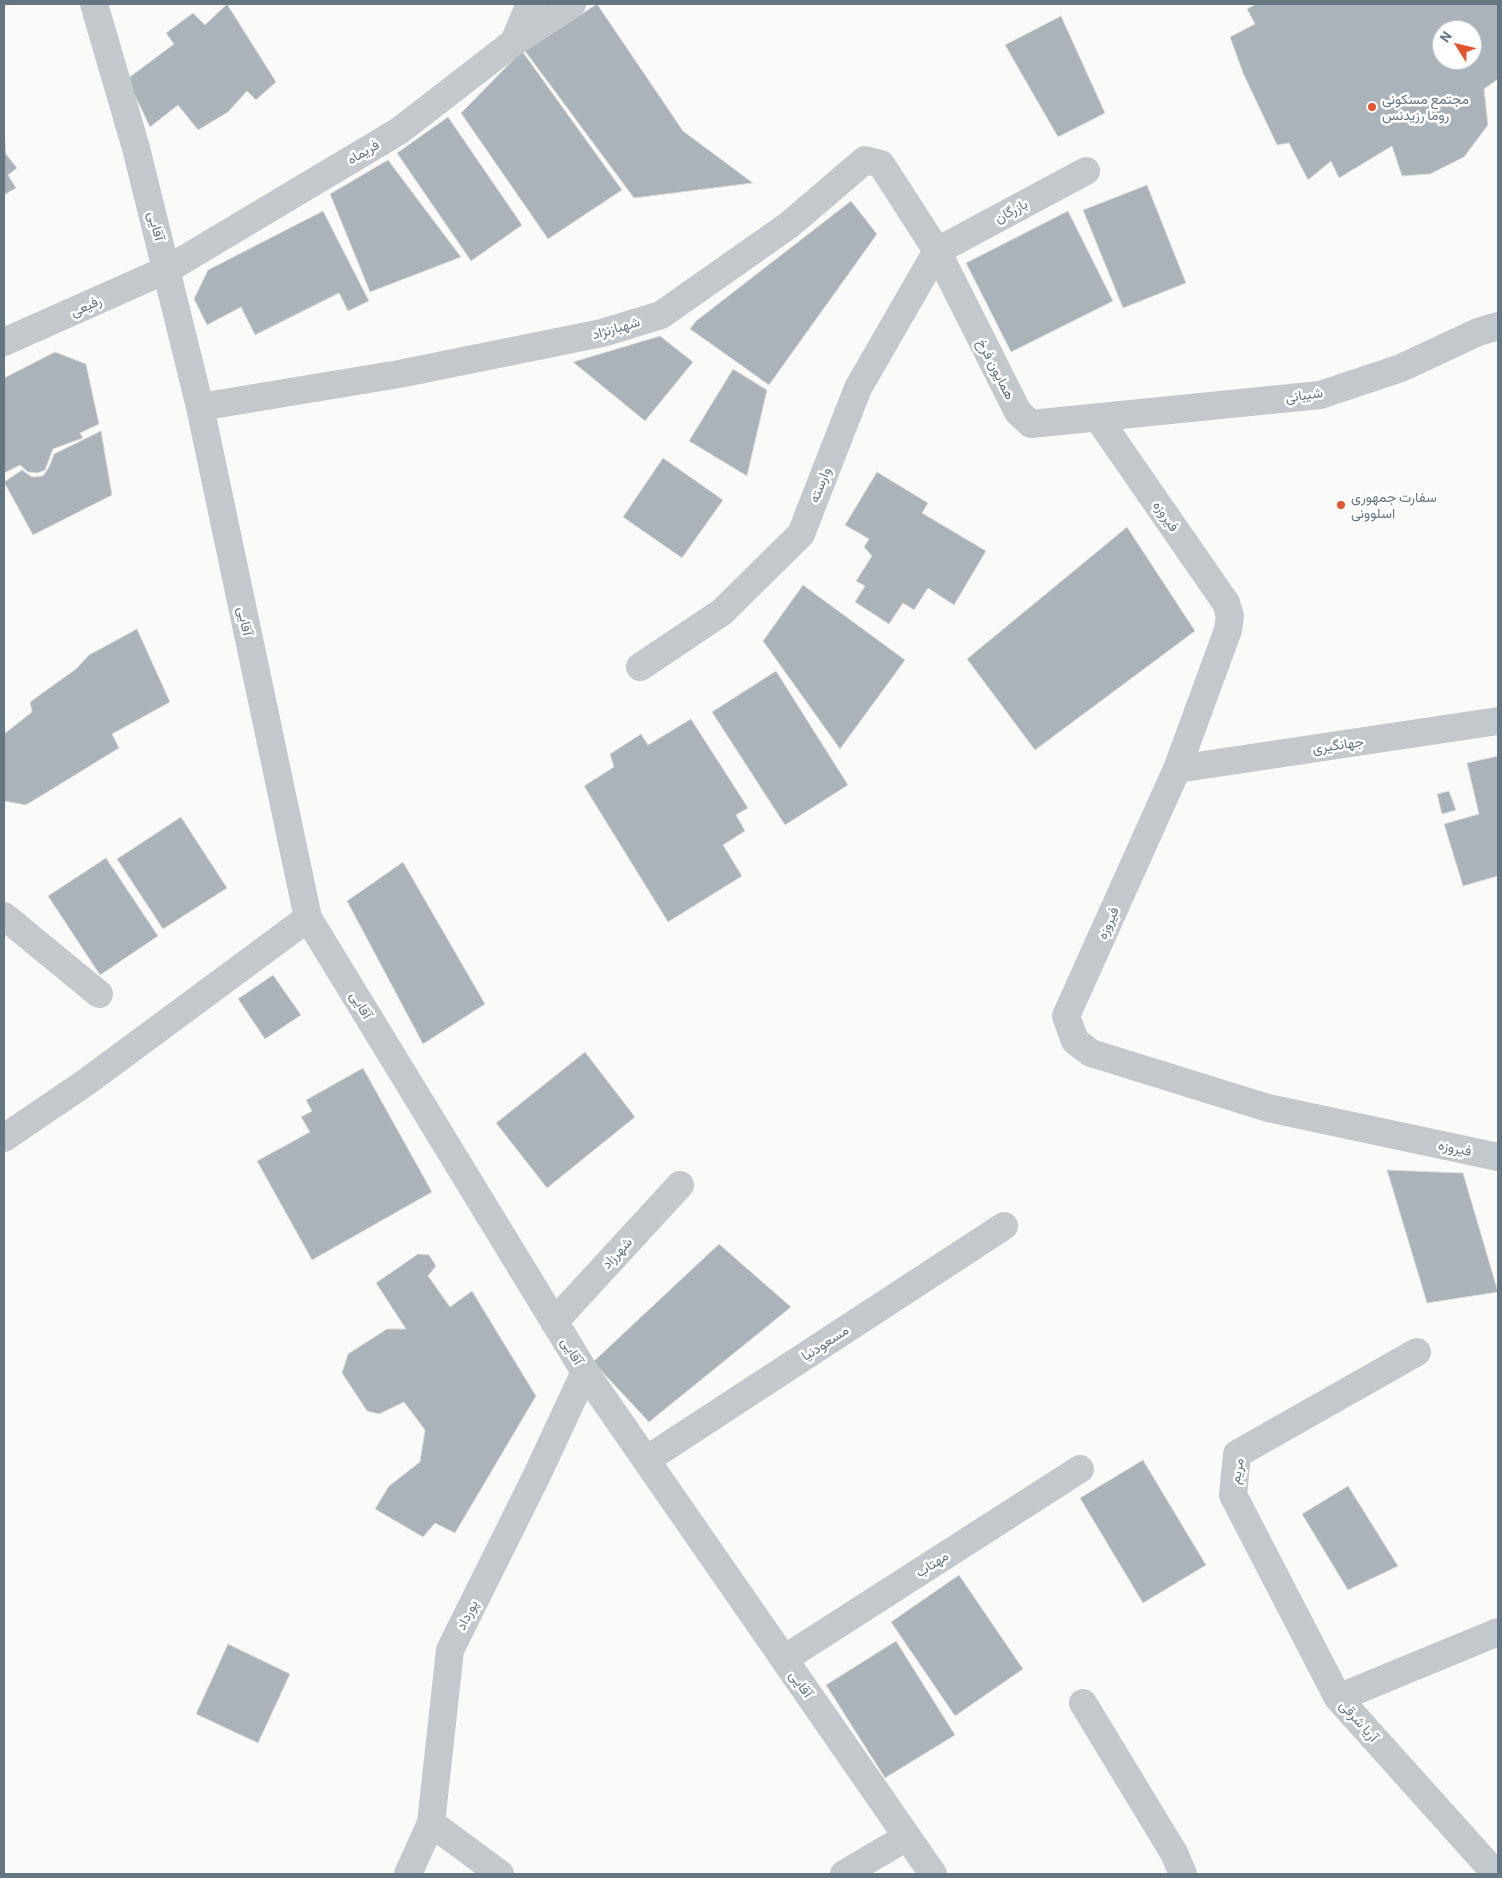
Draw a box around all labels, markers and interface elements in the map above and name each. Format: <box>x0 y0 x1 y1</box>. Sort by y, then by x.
north arrow <box>1432 20 1482 70</box>
text: N <box>1436 28 1455 45</box>
place label: مجتمع مسکونی روما رزیدنس <box>1382 91 1469 124</box>
marker: مجتمع مسکونی روما رزیدنس <box>1366 101 1378 113</box>
street label: فریماه <box>344 136 382 168</box>
street label: بازرگان <box>992 195 1030 227</box>
street label: آقایی <box>144 210 168 242</box>
street label: رفیعی <box>68 292 104 320</box>
street label: شهبازنژاد <box>590 313 642 343</box>
street label: همایون فرخ <box>973 336 1019 402</box>
street label: شیبانی <box>1284 384 1324 406</box>
street label: وارسته <box>806 465 834 505</box>
place label: سفارت جمهوری اسلوونی <box>1351 489 1437 522</box>
street label: فیروزه <box>1149 497 1183 535</box>
marker: سفارت جمهوری اسلوونی <box>1335 499 1347 511</box>
street label: آقایی <box>234 605 256 637</box>
street label: جهانگیری <box>1311 733 1365 757</box>
street label: فیروزه <box>1093 904 1123 942</box>
street label: آقایی <box>346 988 376 1022</box>
street label: فیروزه <box>1437 1136 1473 1160</box>
street label: شهرزاد <box>598 1234 636 1272</box>
street label: مسعودنیا <box>798 1322 852 1364</box>
street label: آقایی <box>557 1334 587 1368</box>
street label: مریم <box>1226 1457 1248 1485</box>
street label: مهتاب <box>912 1547 952 1581</box>
street label: پورداد <box>452 1597 482 1633</box>
street label: آقایی <box>786 1667 816 1701</box>
street label: آریا شرقی <box>1336 1697 1382 1745</box>

